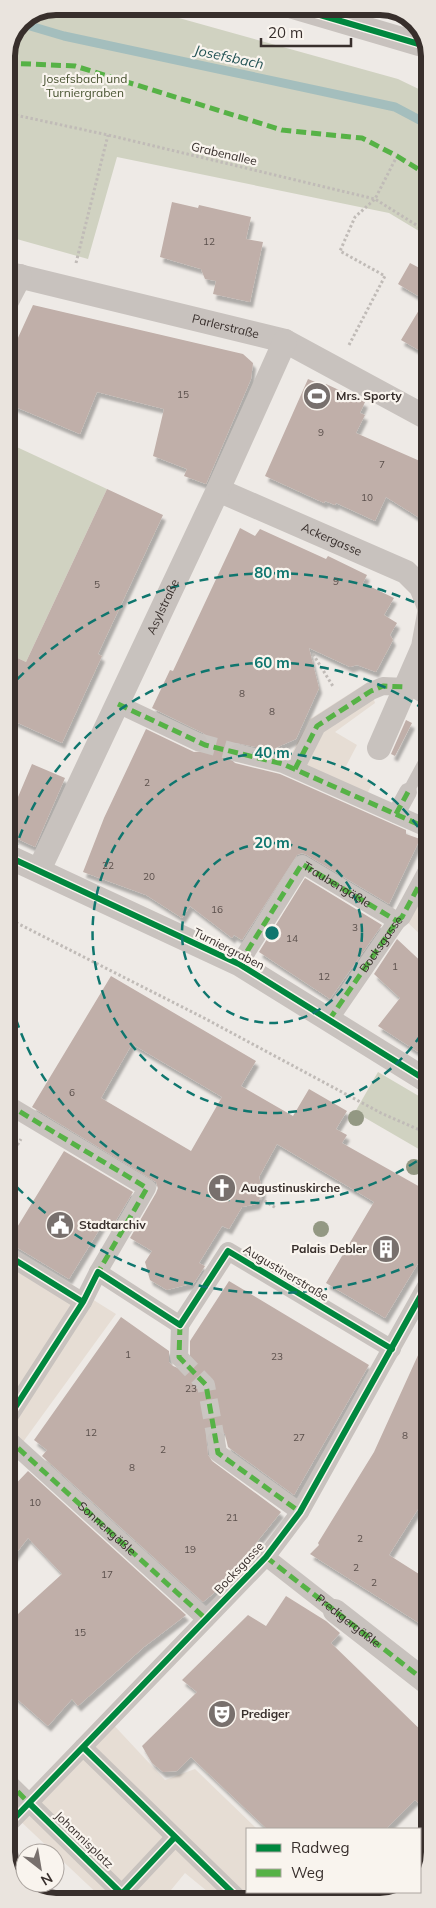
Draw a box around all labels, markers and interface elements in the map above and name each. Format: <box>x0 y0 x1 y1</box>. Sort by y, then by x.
scale bar <box>261 15 351 47</box>
text: 20 m <box>268 23 303 42</box>
water label: Josefsbach <box>192 41 265 73</box>
park label: Josefsbach und Turniergraben <box>43 71 127 100</box>
street label: Grabenallee <box>190 139 258 168</box>
house number: 12 <box>203 235 215 248</box>
street label: Parlerstraße <box>191 311 261 341</box>
sports icon: Mrs. Sporty <box>302 381 332 411</box>
house number: 15 <box>177 388 189 401</box>
place label: Mrs. Sporty <box>336 388 402 403</box>
house number: 9 <box>318 426 324 439</box>
house number: 7 <box>379 458 385 471</box>
house number: 10 <box>361 491 373 504</box>
street label: Ackergasse <box>299 519 364 559</box>
text: 80 m <box>254 563 290 582</box>
house number: 9 <box>333 575 339 588</box>
street label: Asylstraße <box>143 576 182 637</box>
house number: 5 <box>94 578 100 591</box>
text: 60 m <box>254 653 290 672</box>
house number: 8 <box>239 687 245 700</box>
house number: 8 <box>269 705 275 718</box>
text: 40 m <box>254 743 290 762</box>
house number: 2 <box>144 776 150 789</box>
text: 20 m <box>254 833 290 852</box>
street label: Traubengäßle <box>300 858 374 911</box>
house number: 22 <box>102 859 114 872</box>
house number: 20 <box>143 870 155 883</box>
house number: 16 <box>211 903 223 916</box>
street label: Bocksgasse <box>356 912 405 975</box>
house number: 3 <box>352 921 358 934</box>
street label: Turniergraben <box>191 924 267 973</box>
centre of rings <box>263 924 281 942</box>
house number: 14 <box>286 932 298 945</box>
house number: 1 <box>392 960 398 973</box>
house number: 12 <box>318 970 330 983</box>
house number: 6 <box>69 1086 75 1099</box>
church icon: Augustinuskirche <box>207 1173 237 1203</box>
place label: Augustinuskirche <box>241 1180 340 1195</box>
public building icon: Stadtarchiv <box>45 1210 75 1240</box>
place label: Stadtarchiv <box>79 1217 146 1232</box>
building icon: Palais Debler <box>371 1234 401 1264</box>
street label: Augustinerstraße <box>241 1241 331 1304</box>
place label: Palais Debler <box>291 1241 367 1256</box>
house number: 1 <box>125 1348 131 1361</box>
house number: 23 <box>271 1350 283 1363</box>
house number: 23 <box>185 1382 197 1395</box>
house number: 12 <box>85 1426 97 1439</box>
house number: 8 <box>402 1429 408 1442</box>
house number: 27 <box>293 1431 305 1444</box>
house number: 2 <box>160 1443 166 1456</box>
house number: 8 <box>129 1461 135 1474</box>
house number: 10 <box>29 1496 41 1509</box>
street label: Sonnengäßle <box>75 1498 139 1559</box>
house number: 21 <box>226 1511 238 1524</box>
house number: 2 <box>357 1532 363 1545</box>
street label: Bocksgasse <box>211 1538 267 1597</box>
house number: 19 <box>184 1543 196 1556</box>
house number: 2 <box>353 1561 359 1574</box>
house number: 17 <box>101 1568 113 1581</box>
house number: 2 <box>371 1576 377 1589</box>
street label: Predigergäßle <box>313 1591 384 1651</box>
house number: 15 <box>74 1626 86 1639</box>
theatre icon: Prediger <box>207 1699 237 1729</box>
place label: Prediger <box>241 1706 290 1721</box>
street label: Johannisplatz <box>52 1808 117 1871</box>
legend <box>246 1828 421 1893</box>
text: Radweg <box>291 1838 349 1857</box>
north arrow <box>15 1843 65 1893</box>
text: Weg <box>291 1863 324 1882</box>
text: N <box>38 1869 56 1890</box>

